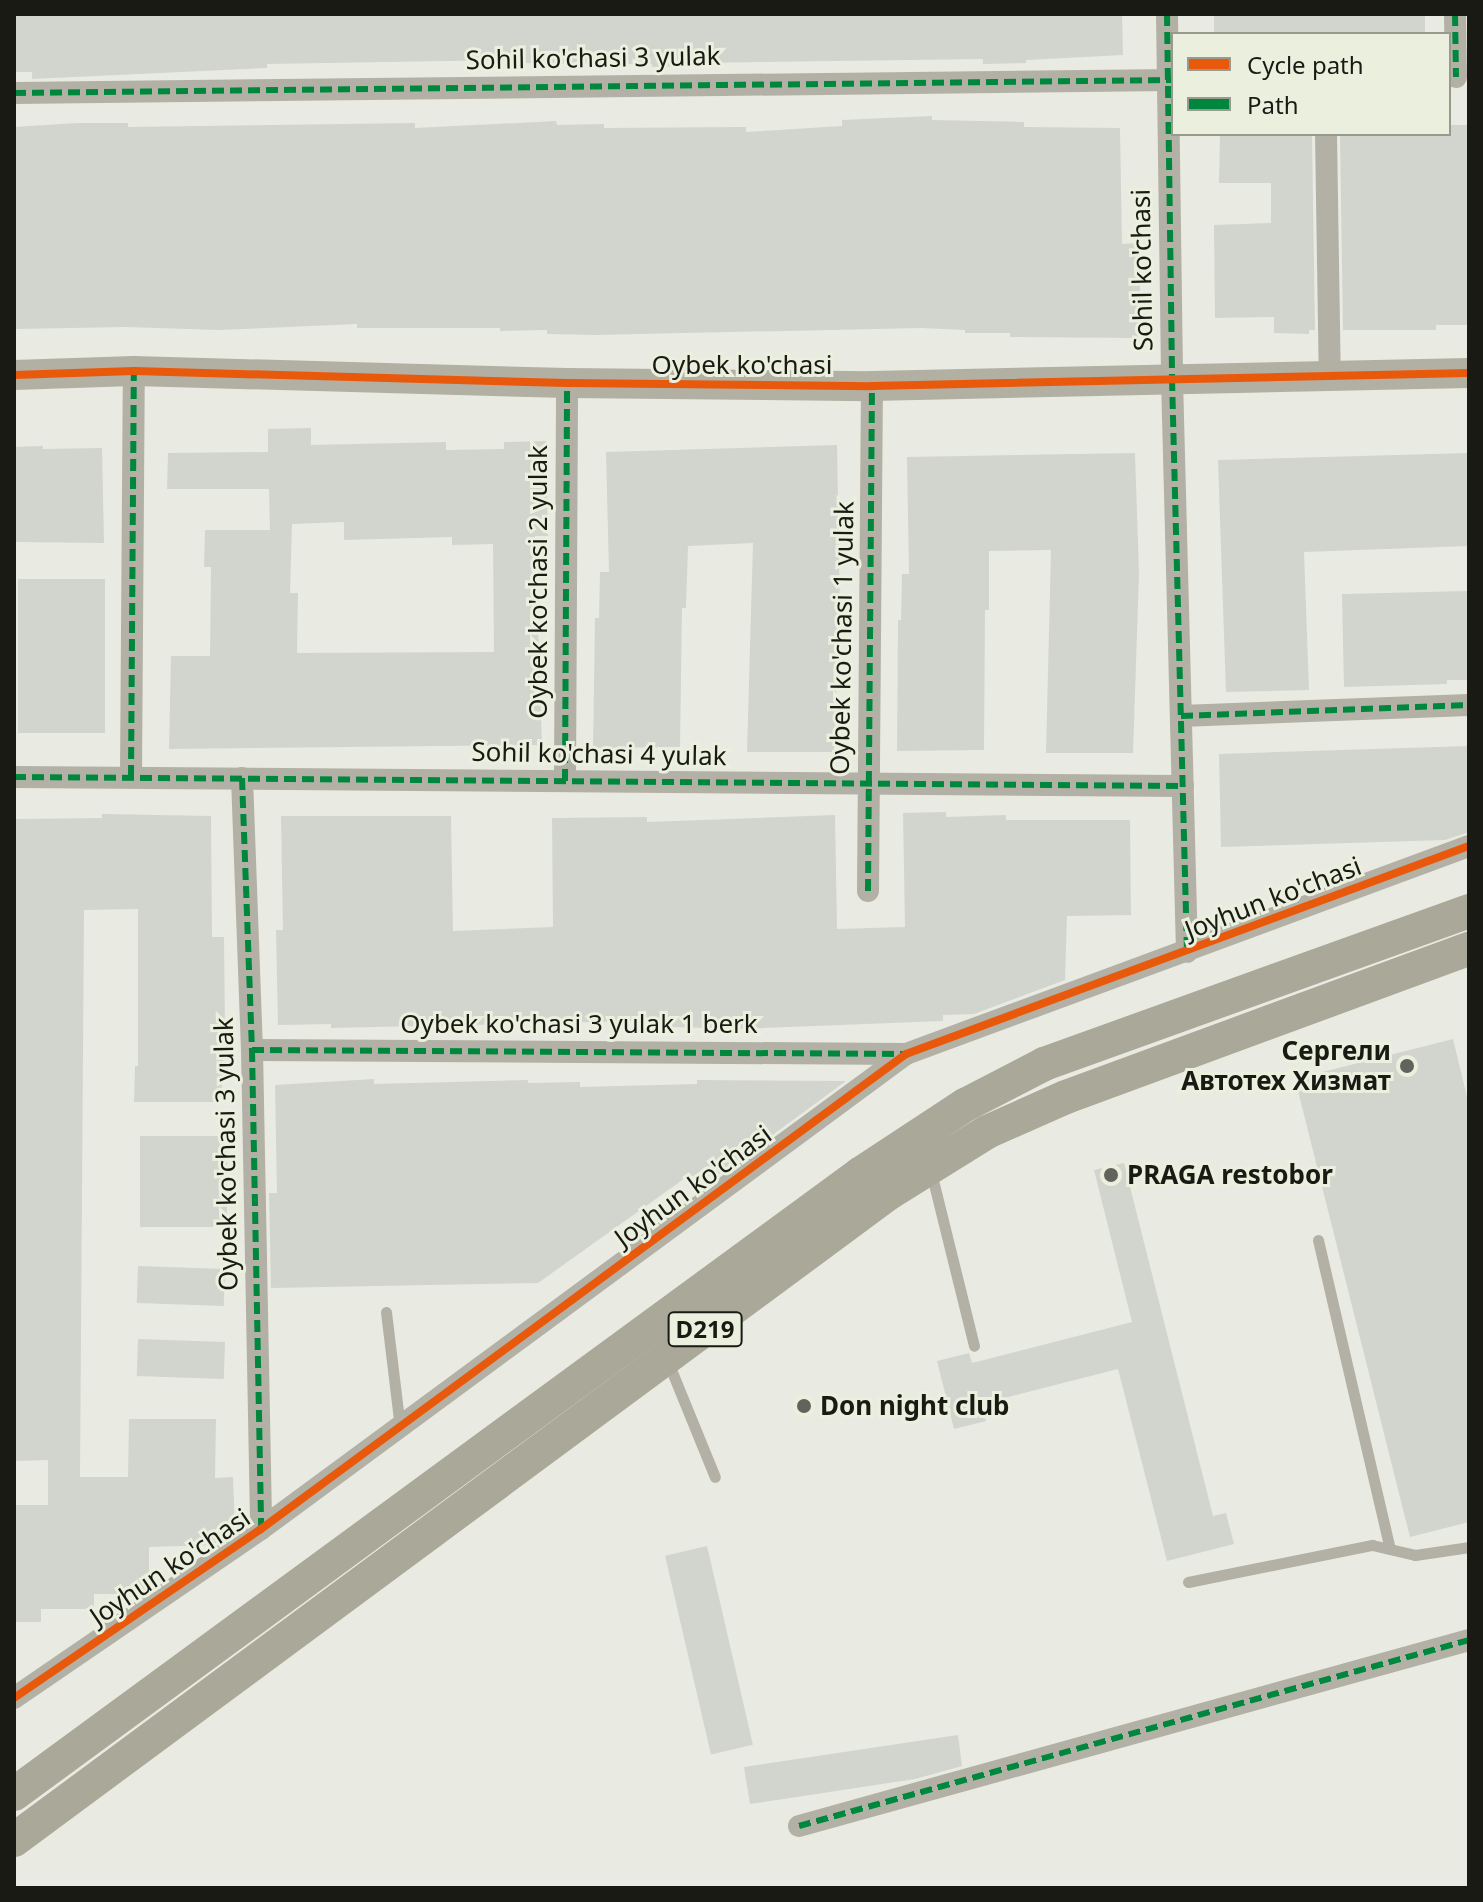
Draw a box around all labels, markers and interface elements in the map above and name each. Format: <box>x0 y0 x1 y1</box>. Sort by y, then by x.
legend <box>1171 32 1451 136</box>
street label: Sohil ko'chasi 3 yulak <box>465 40 721 76</box>
text: Cycle path <box>1247 48 1364 81</box>
text: Path <box>1247 88 1298 121</box>
street label: Sohil ko'chasi <box>1125 189 1159 351</box>
street label: Oybek ko'chasi <box>652 349 832 381</box>
street label: Oybek ko'chasi 2 yulak <box>522 445 554 719</box>
street label: Oybek ko'chasi 1 yulak <box>824 501 860 775</box>
street label: Sohil ko'chasi 4 yulak <box>471 736 727 772</box>
street label: Joyhun ko'chasi <box>1180 850 1366 946</box>
street label: Oybek ko'chasi 3 yulak 1 berk <box>400 1008 758 1040</box>
street label: Oybek ko'chasi 3 yulak <box>208 1017 244 1291</box>
place label: Сергели Автотех Хизмат <box>1181 1035 1391 1096</box>
marker: Сергели Автотех Хизмат <box>1398 1057 1416 1075</box>
street label: Joyhun ko'chasi <box>608 1119 778 1253</box>
place label: PRAGA restobor <box>1127 1159 1333 1191</box>
marker: PRAGA restobor <box>1102 1166 1120 1184</box>
road number: D219 <box>667 1309 743 1349</box>
place label: Don night club <box>820 1390 1009 1422</box>
marker: Don night club <box>795 1397 813 1415</box>
street label: Joyhun ko'chasi <box>84 1502 256 1632</box>

